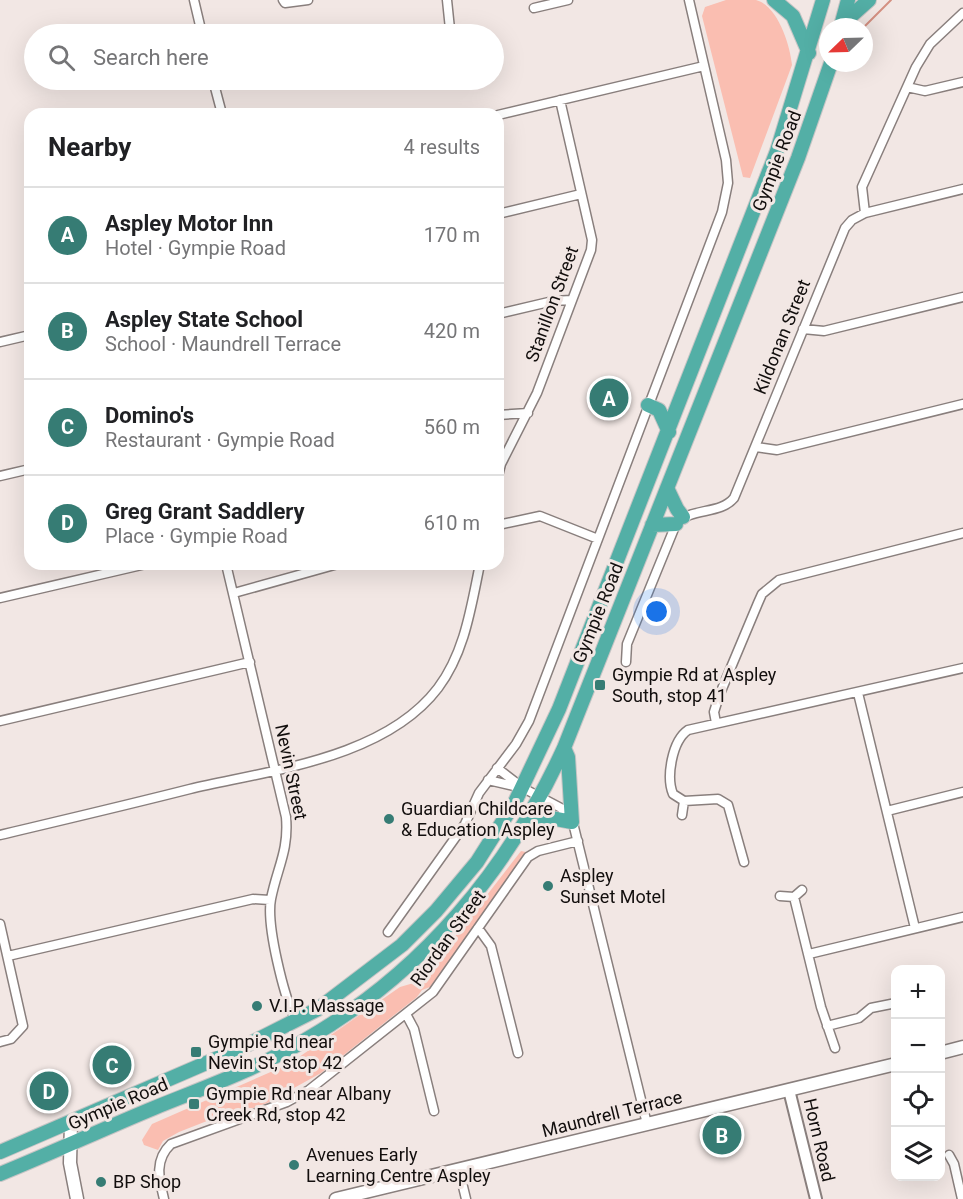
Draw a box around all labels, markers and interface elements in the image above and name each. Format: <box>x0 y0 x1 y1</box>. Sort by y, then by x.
north arrow <box>819 18 873 72</box>
search box <box>24 24 504 90</box>
icon: search <box>45 41 78 74</box>
text: Search here <box>93 45 209 70</box>
street label: Gympie Road <box>748 107 805 214</box>
text: Nearby <box>48 132 131 162</box>
text: 4 results <box>404 135 480 159</box>
text: Aspley Motor Inn <box>105 211 273 236</box>
text: A <box>61 223 74 247</box>
text: 170 m <box>424 223 480 247</box>
text: Hotel · Gympie Road <box>105 236 286 260</box>
street label: Stanillon Street <box>521 243 582 365</box>
street label: Kildonan Street <box>749 276 814 397</box>
text: Aspley State School <box>105 307 303 332</box>
text: B <box>61 319 74 343</box>
text: 420 m <box>424 319 480 343</box>
text: School · Maundrell Terrace <box>105 332 341 356</box>
pin: A <box>590 376 628 420</box>
text: Domino's <box>105 403 194 428</box>
text: C <box>61 415 74 439</box>
text: 560 m <box>424 415 480 439</box>
text: Restaurant · Gympie Road <box>105 428 335 452</box>
text: Greg Grant Saddlery <box>105 499 305 524</box>
text: D <box>61 511 74 535</box>
text: 610 m <box>424 511 480 535</box>
text: Place · Gympie Road <box>105 524 288 548</box>
street label: Gympie Road <box>568 560 627 666</box>
your location <box>642 597 671 626</box>
place label: Gympie Rd at Aspley South, stop 41 <box>612 664 777 706</box>
marker: Gympie Rd at Aspley South, stop 41 <box>593 678 607 692</box>
street label: Nevin Street <box>271 722 312 822</box>
place label: Guardian Childcare & Education Aspley <box>401 798 555 840</box>
marker: Guardian Childcare & Education Aspley <box>382 812 396 826</box>
place label: Aspley Sunset Motel <box>560 865 666 907</box>
marker: Aspley Sunset Motel <box>541 879 555 893</box>
street label: Riordan Street <box>406 886 490 990</box>
map controls <box>891 965 945 1181</box>
button: + <box>891 965 945 1019</box>
place label: V.I.P. Massage <box>269 995 384 1016</box>
marker: V.I.P. Massage <box>250 999 264 1013</box>
button: − <box>891 1019 945 1073</box>
place label: Gympie Rd near Nevin St, stop 42 <box>208 1031 342 1073</box>
pin: C <box>92 1042 132 1088</box>
marker: Gympie Rd near Nevin St, stop 42 <box>189 1045 203 1059</box>
pin: D <box>29 1068 68 1114</box>
street label: Gympie Road <box>65 1073 171 1134</box>
button: locate <box>891 1073 945 1127</box>
place label: Gympie Rd near Albany Creek Rd, stop 42 <box>206 1083 392 1125</box>
street label: Maundrell Terrace <box>540 1086 684 1141</box>
street label: Horn Road <box>800 1096 839 1184</box>
marker: Gympie Rd near Albany Creek Rd, stop 42 <box>187 1097 201 1111</box>
pin: B <box>702 1112 742 1158</box>
button: layers <box>891 1127 945 1181</box>
place label: Avenues Early Learning Centre Aspley <box>306 1144 491 1186</box>
marker: Avenues Early Learning Centre Aspley <box>287 1158 301 1172</box>
place label: BP Shop <box>113 1171 181 1192</box>
marker: BP Shop <box>94 1175 108 1189</box>

